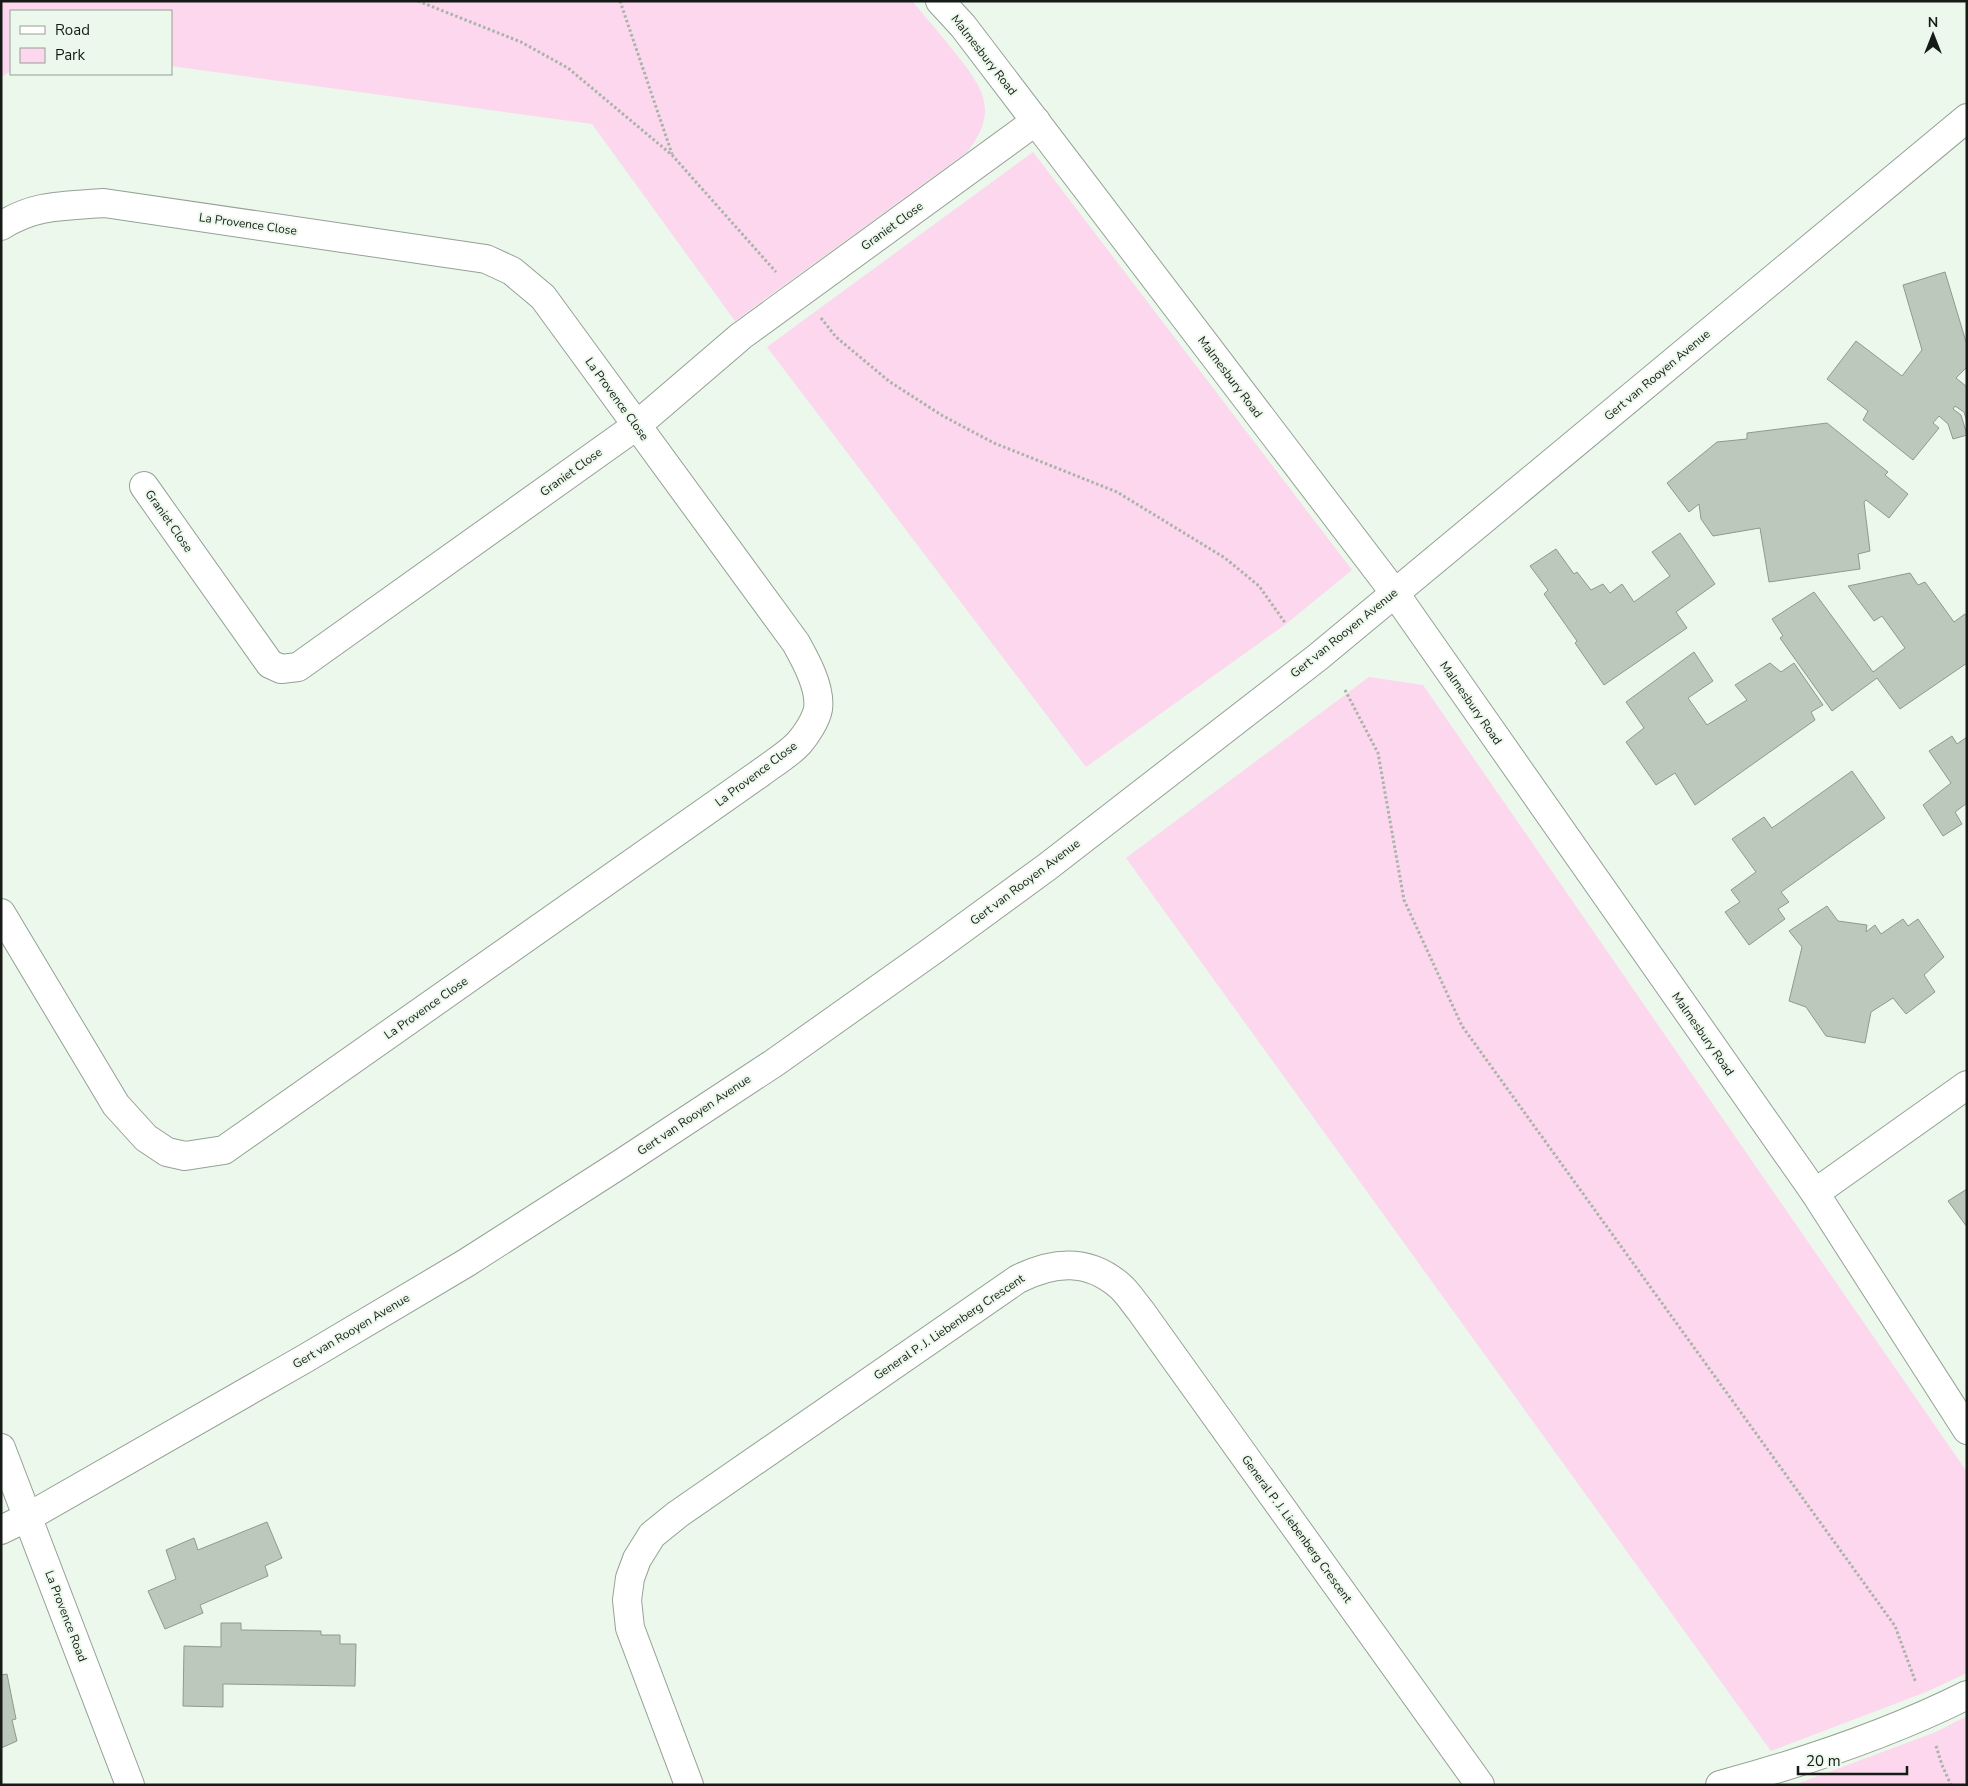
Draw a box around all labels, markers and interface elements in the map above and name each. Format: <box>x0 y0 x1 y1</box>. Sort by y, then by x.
legend <box>10 10 172 75</box>
north arrow <box>1908 10 1958 60</box>
street label: Malmesbury Road <box>947 11 1021 99</box>
text: N <box>1928 13 1938 32</box>
text: Road <box>55 20 90 40</box>
text: Park <box>55 45 85 65</box>
street label: Graniet Close <box>858 198 926 254</box>
street label: La Provence Close <box>198 209 298 239</box>
street label: Gert van Rooyen Avenue <box>1601 326 1713 424</box>
street label: Malmesbury Road <box>1194 333 1266 421</box>
street label: La Provence Close <box>581 354 653 444</box>
street label: Graniet Close <box>537 444 605 500</box>
street label: Graniet Close <box>142 487 196 555</box>
street label: Gert van Rooyen Avenue <box>1287 585 1401 681</box>
street label: Malmesbury Road <box>1436 658 1506 748</box>
street label: La Provence Close <box>712 738 800 810</box>
street label: Gert van Rooyen Avenue <box>967 835 1083 929</box>
street label: La Provence Close <box>381 973 471 1043</box>
street label: Malmesbury Road <box>1668 989 1738 1079</box>
street label: Gert van Rooyen Avenue <box>634 1071 754 1159</box>
street label: General P. J. Liebenberg Crescent <box>870 1270 1028 1384</box>
street label: Gert van Rooyen Avenue <box>290 1290 412 1372</box>
street label: General P. J. Liebenberg Crescent <box>1238 1452 1356 1607</box>
street label: La Provence Road <box>41 1568 91 1664</box>
scale bar <box>1798 1744 1907 1776</box>
text: 20 m <box>1806 1751 1841 1771</box>

